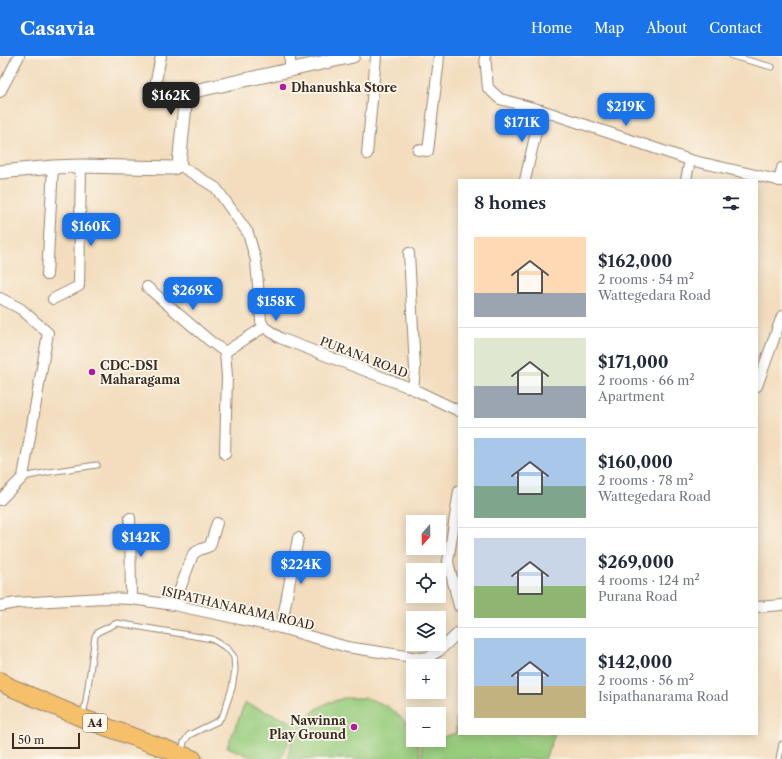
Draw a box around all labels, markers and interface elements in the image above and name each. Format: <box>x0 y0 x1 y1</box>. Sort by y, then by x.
text: Casavia <box>20 17 95 40</box>
text: Home <box>531 19 572 37</box>
text: Map <box>594 19 624 37</box>
text: About <box>646 19 687 37</box>
text: Contact <box>709 19 762 37</box>
place label: Dhanushka Store <box>291 80 397 95</box>
pin: $162K <box>143 82 199 116</box>
marker: Dhanushka Store <box>278 82 288 92</box>
text: $162K <box>152 87 190 103</box>
pin: $219K <box>598 93 654 127</box>
text: $219K <box>607 98 645 114</box>
pin: $171K <box>494 109 550 143</box>
text: $171K <box>504 114 540 130</box>
icon: filters <box>720 192 742 214</box>
text: 8 homes <box>474 193 546 213</box>
pin: $160K <box>63 213 119 247</box>
text: $160K <box>71 218 111 234</box>
text: $162,000 <box>598 251 672 271</box>
icon: home <box>506 253 554 301</box>
text: 2 rooms · 54 m² <box>598 271 694 287</box>
pin: $269K <box>165 277 221 311</box>
text: $269K <box>173 282 213 298</box>
text: Wattegedara Road <box>598 287 711 303</box>
pin: $158K <box>248 288 304 322</box>
text: $158K <box>257 293 295 309</box>
street label: PURANA ROAD <box>318 333 410 381</box>
text: $171,000 <box>598 352 669 372</box>
icon: home <box>506 354 554 402</box>
place label: CDC-DSI Maharagama <box>100 358 181 387</box>
marker: CDC-DSI Maharagama <box>87 367 97 377</box>
text: 2 rooms · 66 m² <box>598 372 695 388</box>
text: Apartment <box>598 388 665 404</box>
text: $160,000 <box>598 452 673 472</box>
icon: home <box>506 454 554 502</box>
text: 2 rooms · 78 m² <box>598 472 694 488</box>
text: Wattegedara Road <box>598 488 711 504</box>
north arrow <box>406 515 446 555</box>
map controls <box>406 515 446 747</box>
pin: $142K <box>113 524 169 558</box>
text: $142K <box>122 529 160 545</box>
pin: $224K <box>273 551 329 585</box>
text: $269,000 <box>598 552 674 572</box>
icon: home <box>506 554 554 602</box>
text: $224K <box>281 556 321 572</box>
button: locate <box>406 563 446 603</box>
text: 4 rooms · 124 m² <box>598 572 700 588</box>
street label: ISIPATHANARAMA ROAD <box>160 583 316 633</box>
text: Purana Road <box>598 588 677 604</box>
button: layers <box>406 611 446 651</box>
text: $142,000 <box>598 652 672 672</box>
icon: home <box>506 654 554 702</box>
button: + <box>406 659 446 699</box>
text: 2 rooms · 56 m² <box>598 672 694 688</box>
text: Isipathanarama Road <box>598 688 729 704</box>
button: − <box>406 707 446 747</box>
place label: Nawinna Play Ground <box>269 713 347 742</box>
road number: A4 <box>83 714 107 732</box>
marker: Nawinna Play Ground <box>349 722 359 732</box>
scale bar <box>12 731 80 750</box>
text: 50 m <box>18 733 44 747</box>

